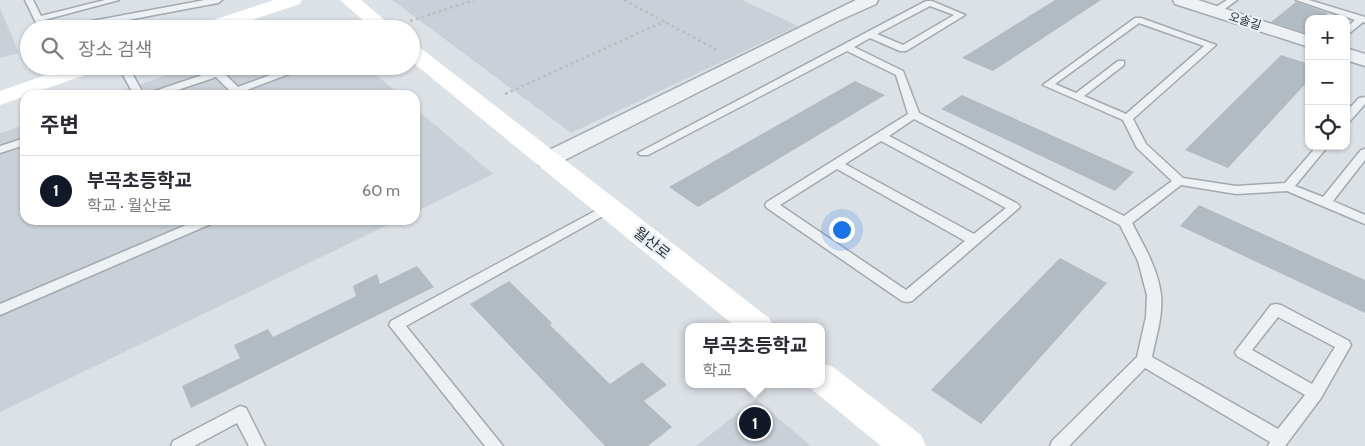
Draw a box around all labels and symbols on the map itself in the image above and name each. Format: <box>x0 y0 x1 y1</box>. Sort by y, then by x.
street label: 오솔길 <box>1227 8 1263 33</box>
your location <box>829 217 855 243</box>
street label: 월산로 <box>630 223 674 263</box>
pin: 1 <box>739 404 771 442</box>

